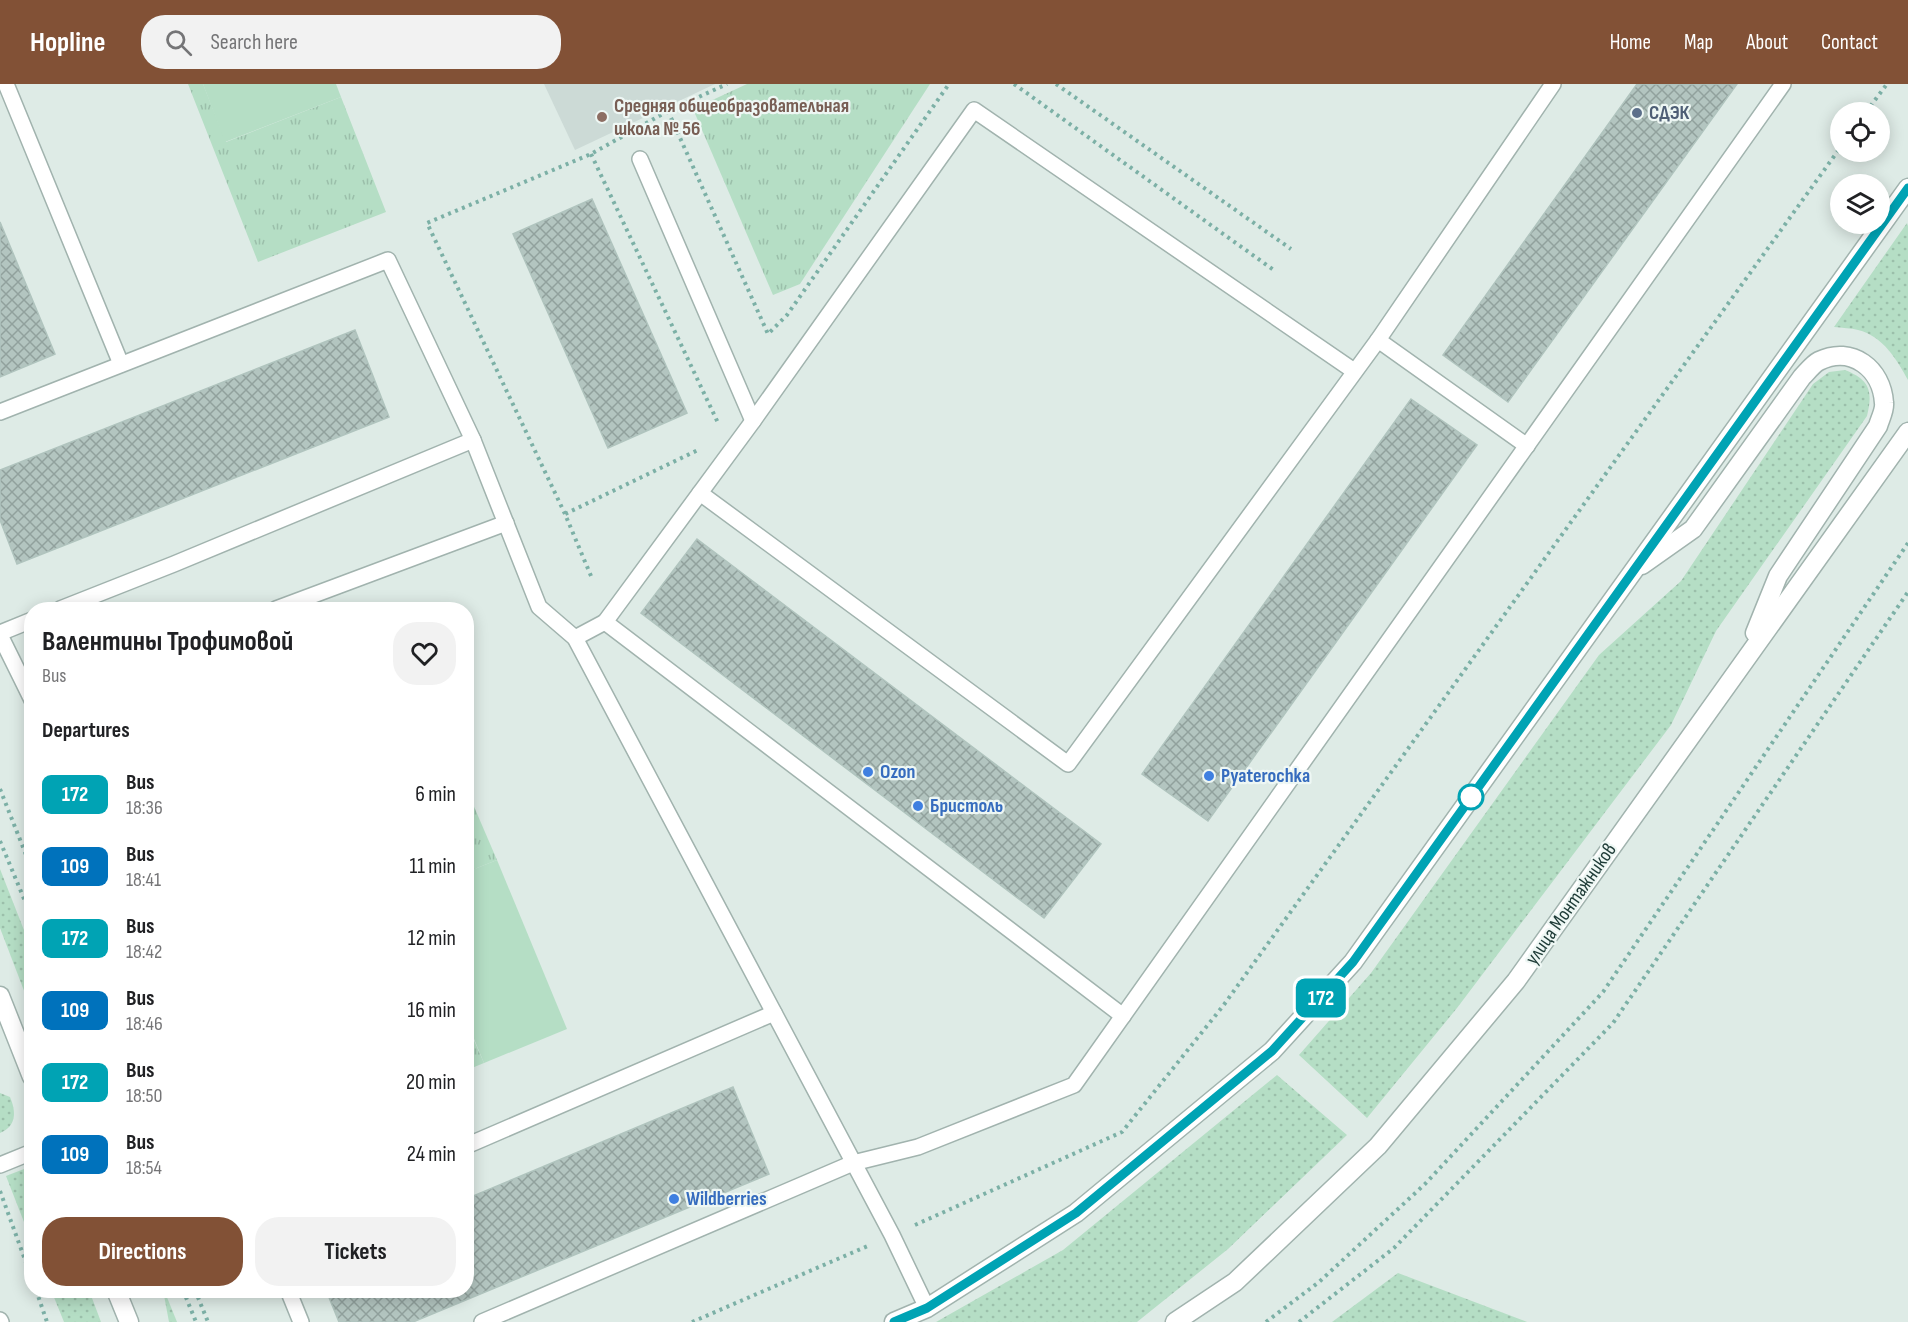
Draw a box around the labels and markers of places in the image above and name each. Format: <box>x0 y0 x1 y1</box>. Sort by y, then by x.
place label: Средняя общеобразовательная школа № 56 <box>614 94 849 141</box>
place label: СДЭК <box>1649 101 1690 125</box>
marker: СДЭК <box>1630 106 1644 120</box>
marker: Средняя общеобразовательная школа № 56 <box>595 110 609 124</box>
place label: Ozon <box>880 760 915 784</box>
place label: Pyaterochka <box>1221 764 1310 788</box>
marker: Ozon <box>861 765 875 779</box>
marker: Pyaterochka <box>1202 769 1216 783</box>
unlabelled marker <box>1458 784 1484 810</box>
place label: Бристоль <box>930 794 1003 818</box>
marker: Бристоль <box>911 799 925 813</box>
place label: Wildberries <box>686 1187 767 1211</box>
marker: Wildberries <box>667 1192 681 1206</box>

